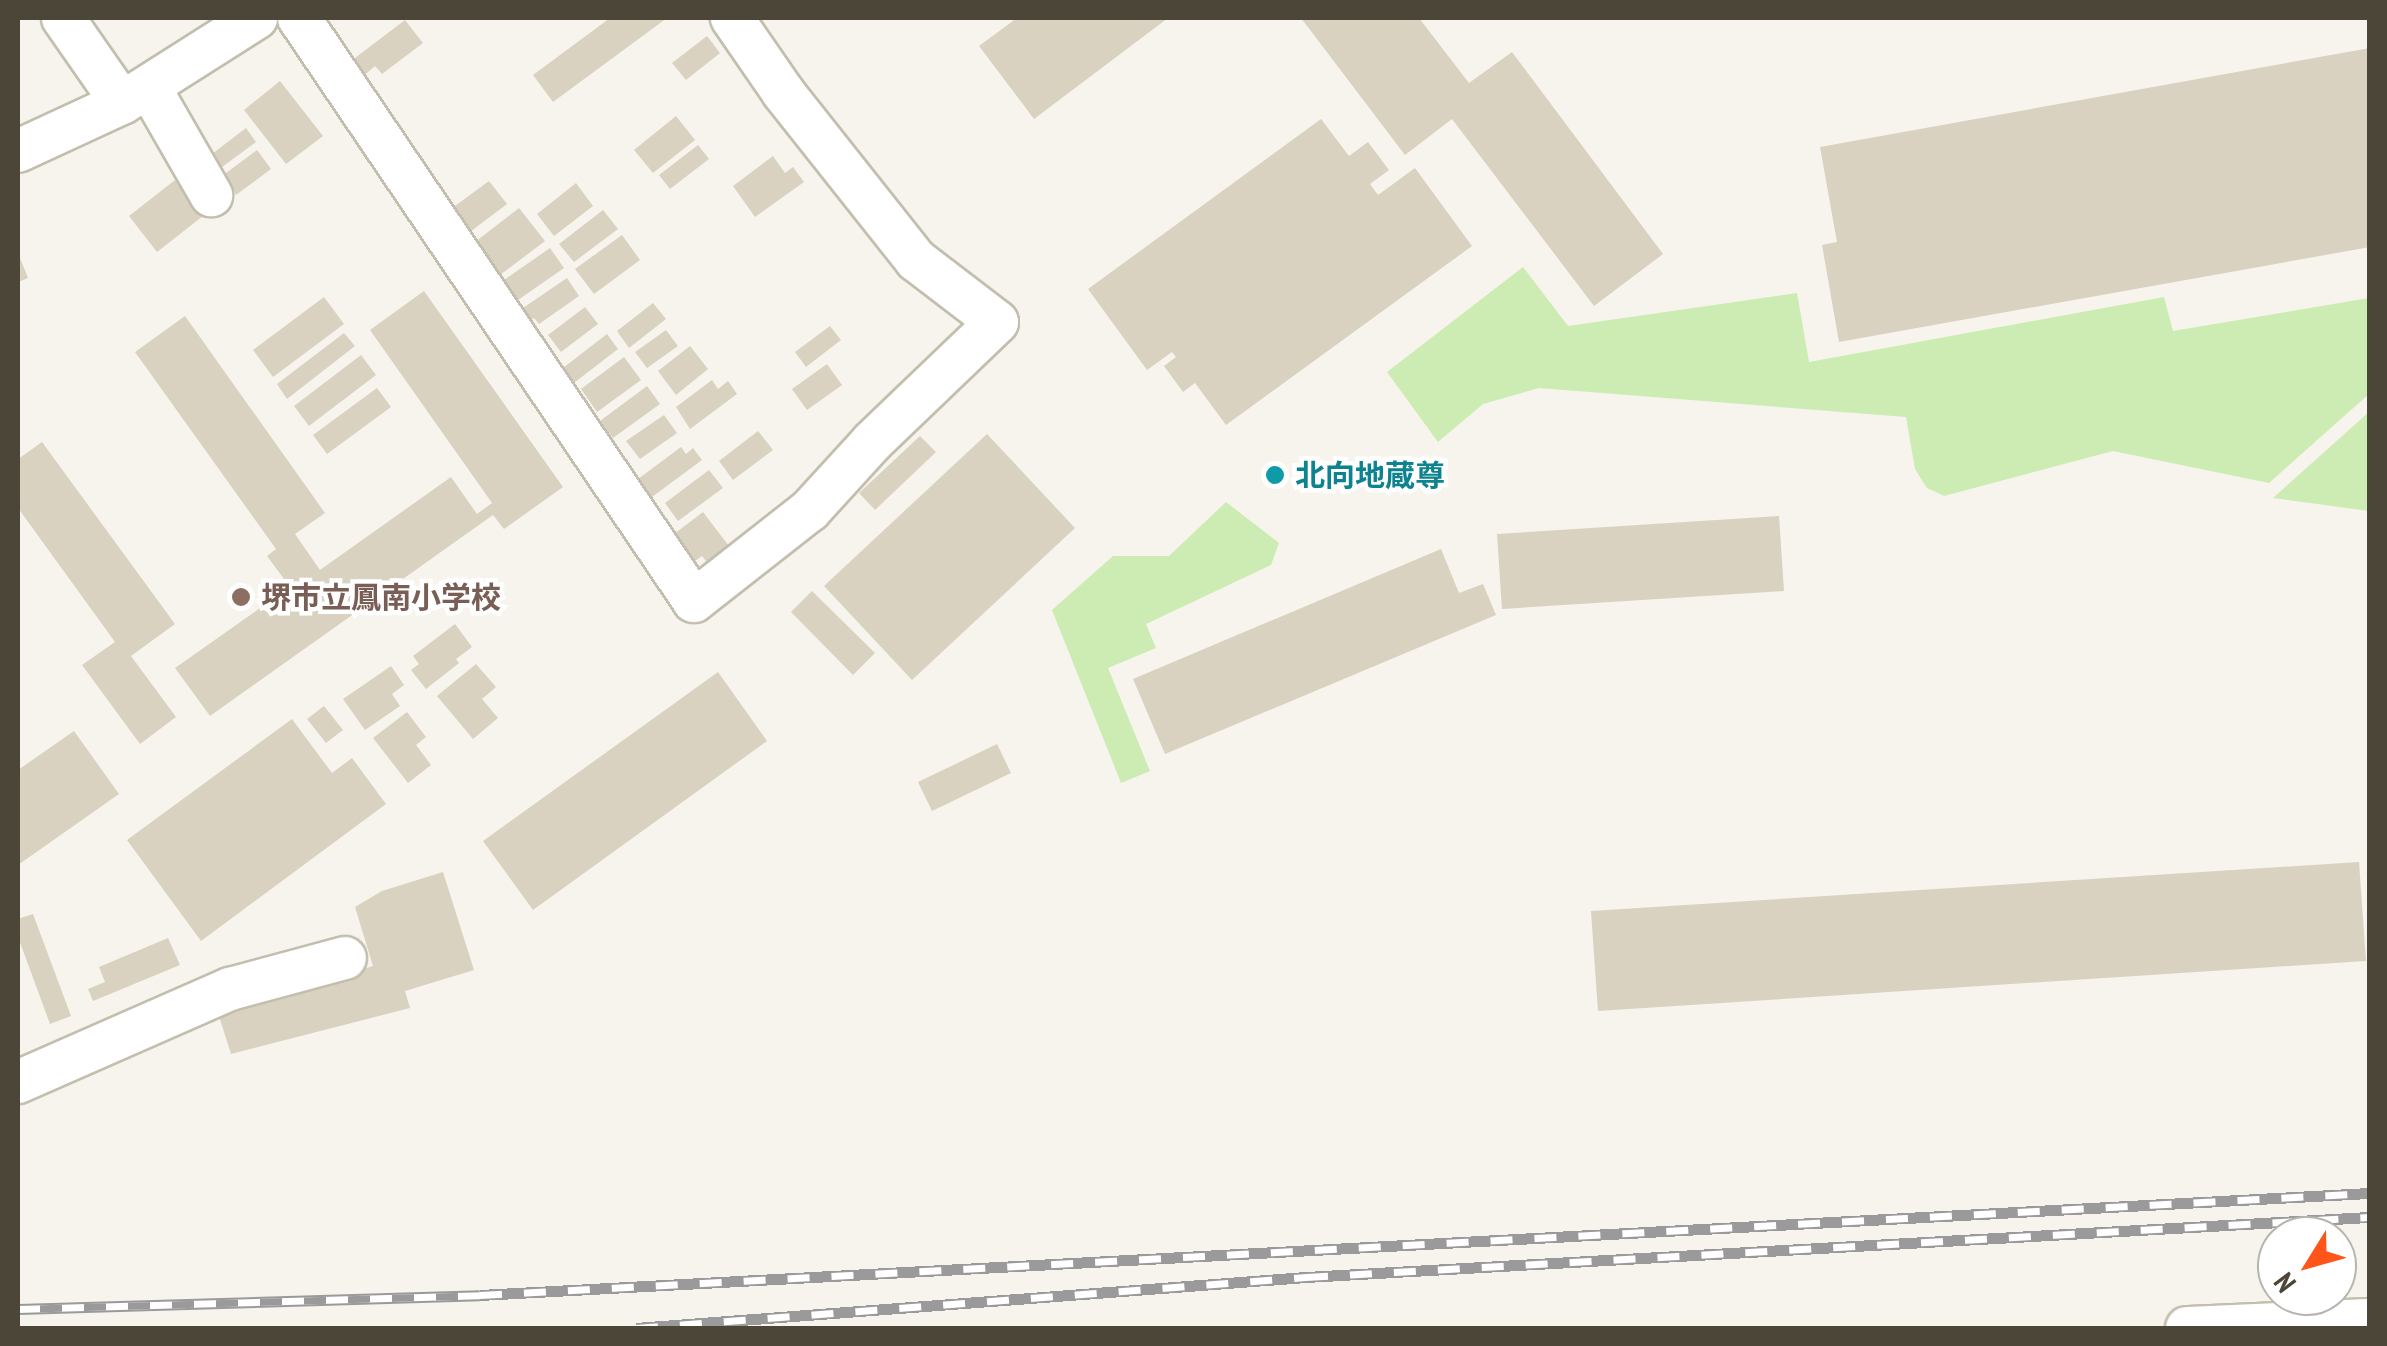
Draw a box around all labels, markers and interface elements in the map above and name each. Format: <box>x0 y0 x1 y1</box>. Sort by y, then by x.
place label: 北向地蔵尊 <box>1295 457 1445 493</box>
marker: 北向地蔵尊 <box>1264 464 1286 486</box>
place label: 堺市立鳳南小学校 <box>261 579 501 615</box>
marker: 堺市立鳳南小学校 <box>230 586 252 608</box>
north arrow <box>2257 1216 2357 1316</box>
text: N <box>2265 1266 2304 1300</box>

